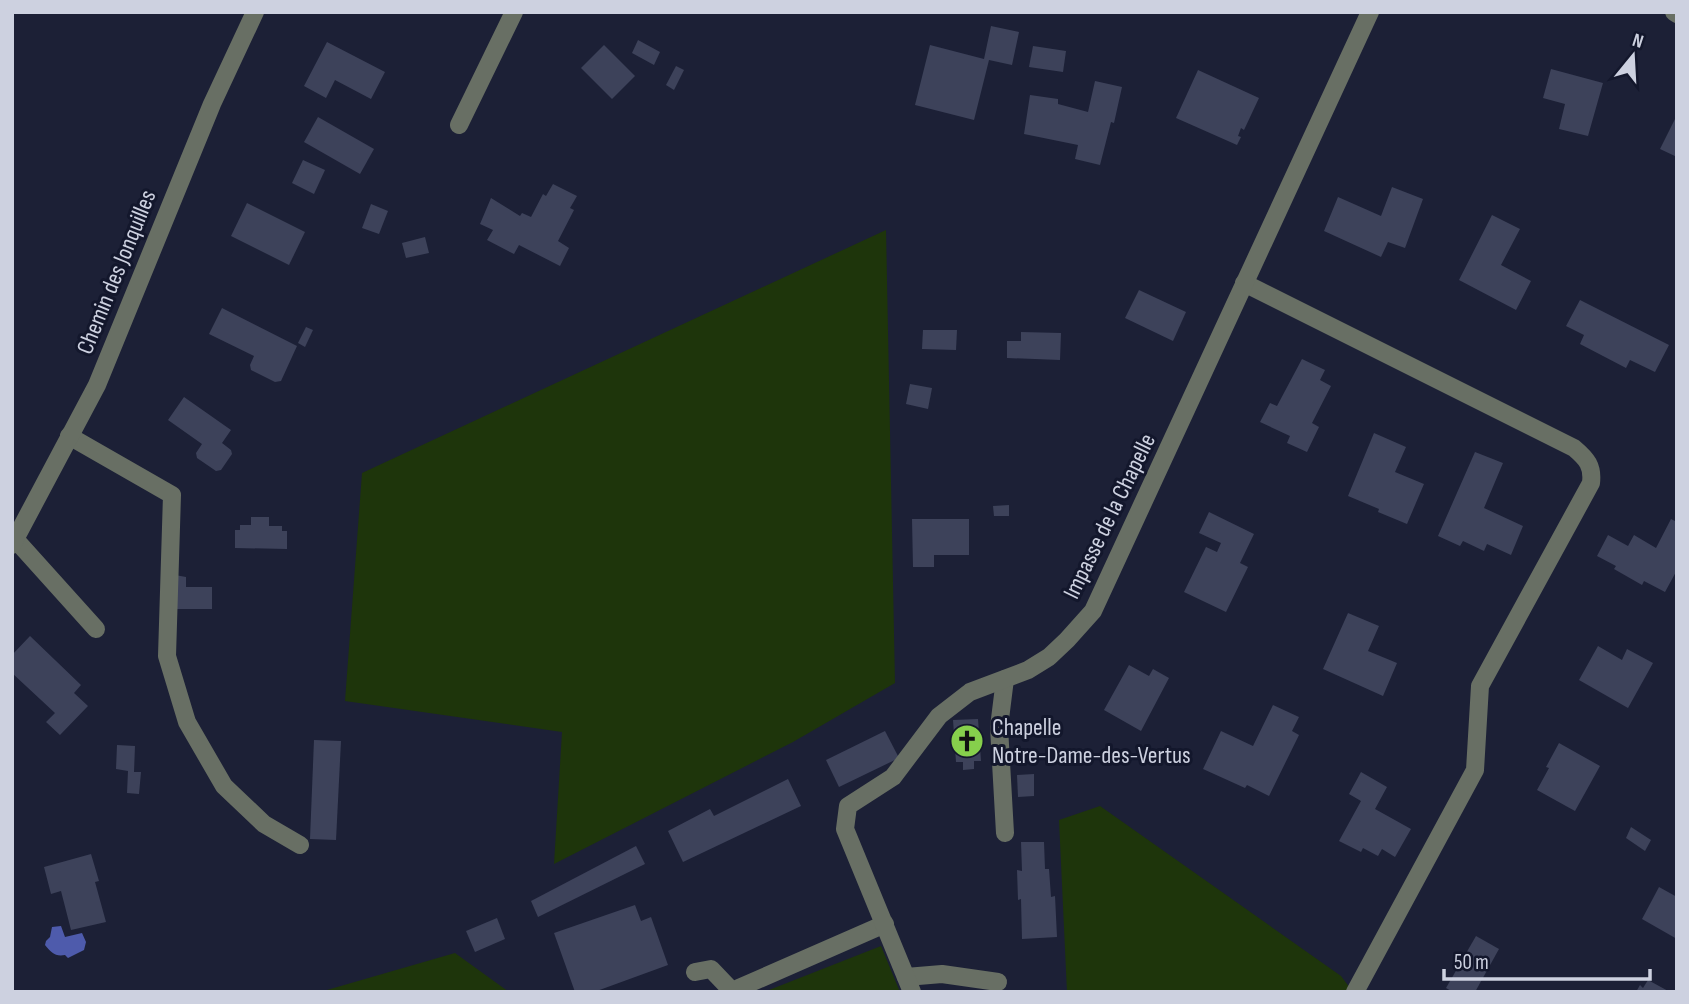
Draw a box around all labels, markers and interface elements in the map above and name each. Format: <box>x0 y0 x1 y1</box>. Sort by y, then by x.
north arrow <box>1598 21 1668 91</box>
text: N <box>1629 29 1646 54</box>
street label: Chemin des Jonquilles <box>70 186 163 358</box>
street label: Impasse de la Chapelle <box>1057 429 1162 604</box>
place label: Chapelle Notre-Dame-des-Vertus <box>992 713 1191 770</box>
church icon: Chapelle Notre-Dame-des-Vertus <box>948 722 986 760</box>
scale bar <box>1444 937 1650 981</box>
text: 50 m <box>1454 950 1489 975</box>

